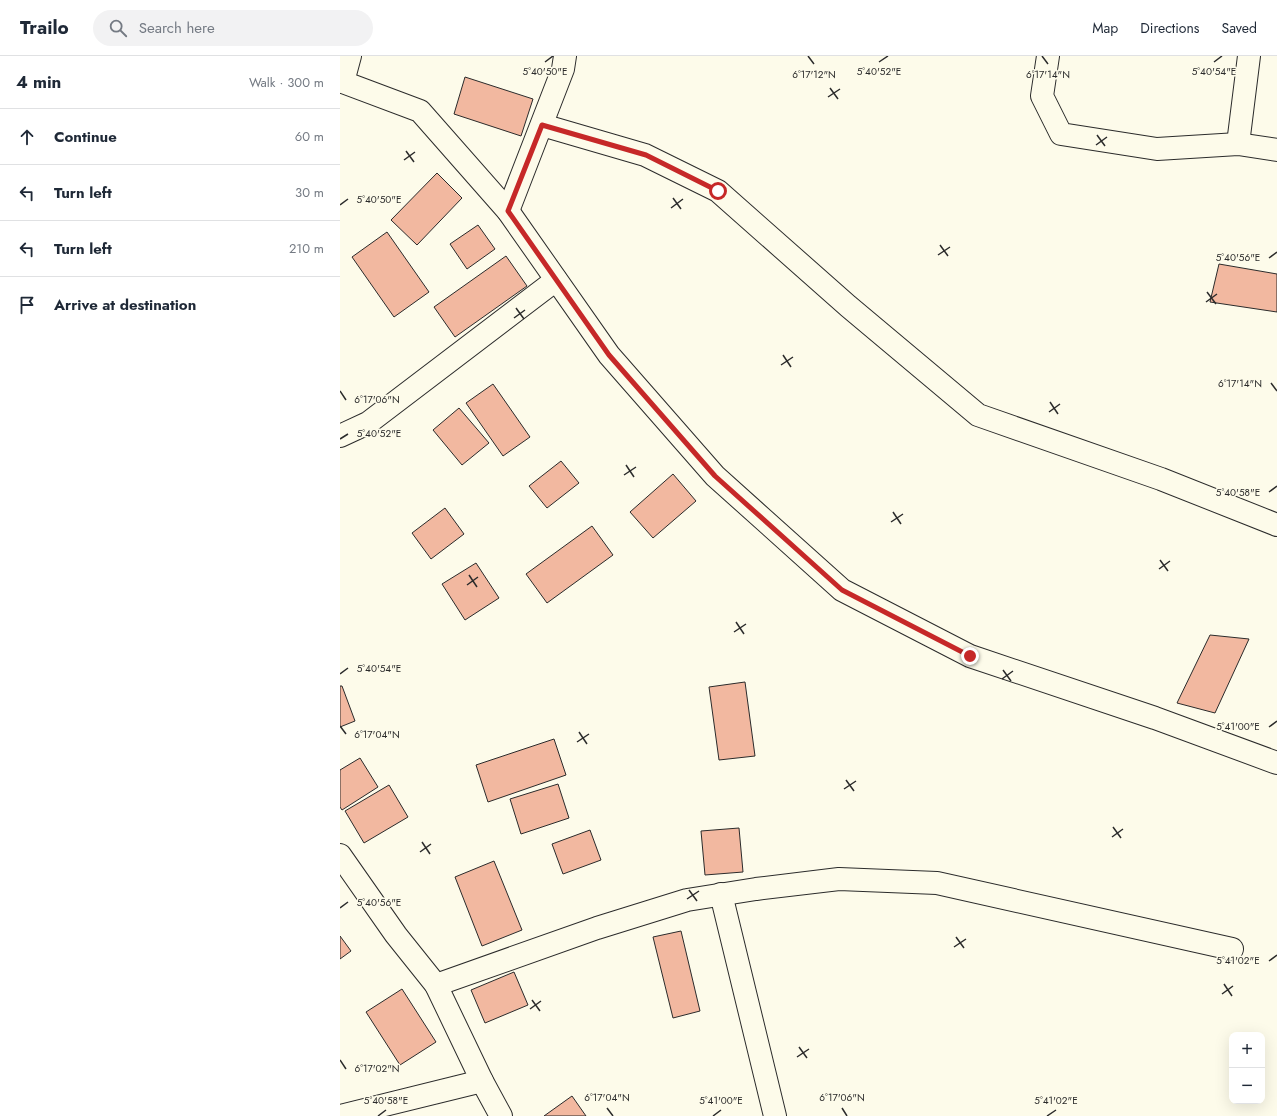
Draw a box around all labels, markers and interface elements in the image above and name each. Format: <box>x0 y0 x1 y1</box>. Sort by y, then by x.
search box <box>93 10 373 46</box>
text: Trailo <box>20 14 69 41</box>
icon: search <box>107 17 129 39</box>
text: Search here <box>139 17 215 39</box>
text: Map <box>1092 18 1118 38</box>
text: Directions <box>1140 18 1200 38</box>
text: Saved <box>1222 18 1257 38</box>
text: 5°40'50"E <box>523 64 567 79</box>
text: 5°40'52"E <box>857 64 901 79</box>
text: 5°40'54"E <box>1192 64 1236 79</box>
text: 6°17'12"N <box>792 67 836 82</box>
text: 6°17'14"N <box>1026 67 1070 82</box>
text: 4 min <box>16 70 61 94</box>
text: Walk · 300 m <box>249 73 324 92</box>
icon: ahead <box>16 126 38 148</box>
text: Continue <box>54 126 117 148</box>
text: 60 m <box>295 127 324 146</box>
icon: left <box>16 182 38 204</box>
text: Turn left <box>54 182 112 204</box>
route start <box>709 182 727 200</box>
text: 30 m <box>295 183 324 202</box>
text: 5°40'50"E <box>357 192 401 207</box>
icon: left <box>16 238 38 260</box>
text: Turn left <box>54 238 112 260</box>
text: 210 m <box>289 239 324 258</box>
text: 5°40'56"E <box>1216 250 1260 265</box>
icon: arrive <box>16 294 38 316</box>
text: Arrive at destination <box>54 294 196 316</box>
text: 6°17'14"N <box>1218 376 1262 391</box>
text: 6°17'06"N <box>354 392 400 407</box>
text: 5°40'52"E <box>357 426 401 441</box>
text: 5°40'58"E <box>1216 485 1260 500</box>
route end <box>961 647 979 665</box>
text: 5°40'54"E <box>357 661 401 676</box>
text: 5°41'00"E <box>1216 719 1260 734</box>
text: 6°17'04"N <box>354 727 400 742</box>
text: 5°40'56"E <box>357 895 401 910</box>
text: 5°41'02"E <box>1216 953 1260 968</box>
map controls <box>1229 1032 1265 1104</box>
button: + <box>1229 1032 1265 1068</box>
text: 6°17'02"N <box>354 1061 400 1076</box>
button: − <box>1229 1068 1265 1104</box>
text: 6°17'04"N <box>584 1090 630 1105</box>
text: 6°17'06"N <box>819 1090 865 1105</box>
text: 5°40'58"E <box>364 1093 408 1108</box>
text: 5°41'00"E <box>699 1093 743 1108</box>
text: 5°41'02"E <box>1034 1093 1078 1108</box>

